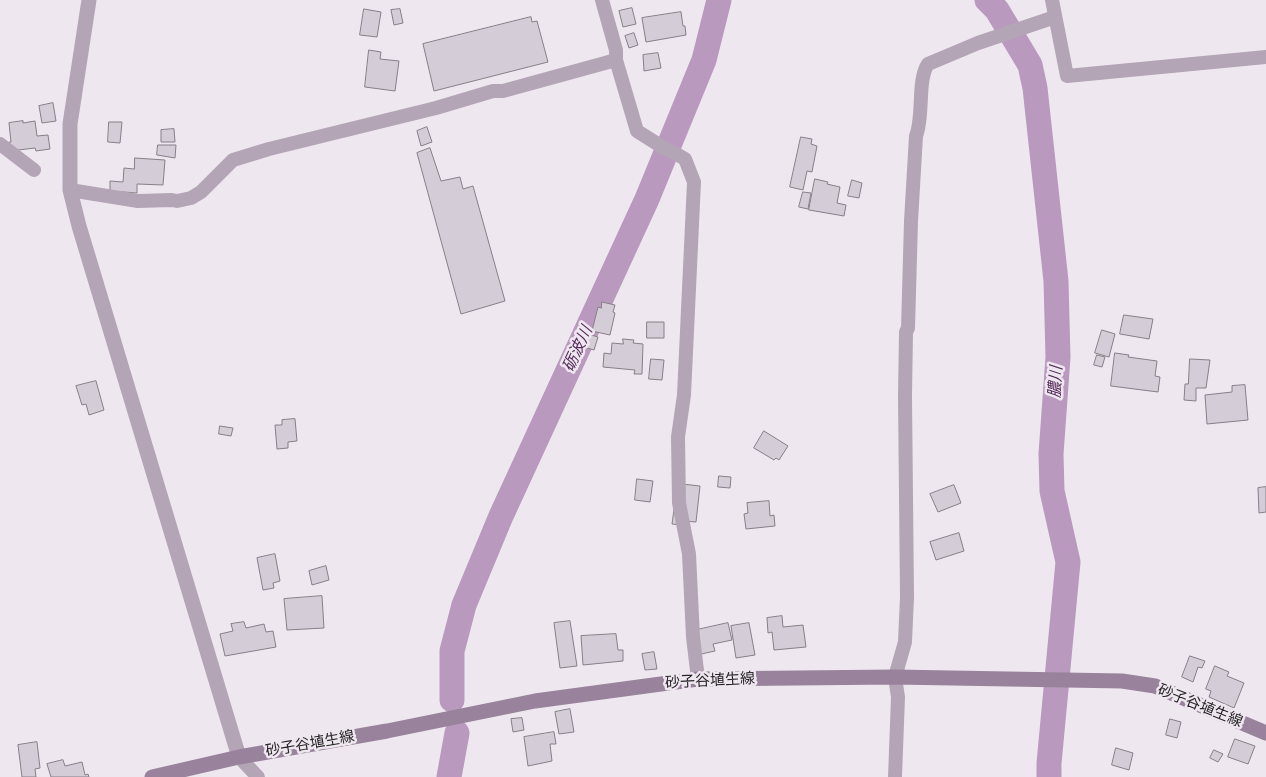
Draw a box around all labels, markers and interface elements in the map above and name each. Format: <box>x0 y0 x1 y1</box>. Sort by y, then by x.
water label: 砺波川 <box>559 323 597 375</box>
water label: 膿川 <box>1045 365 1067 399</box>
street label: 砂子谷埴生線 <box>665 670 755 692</box>
street label: 砂子谷埴生線 <box>1155 681 1245 731</box>
street label: 砂子谷埴生線 <box>264 727 356 761</box>

